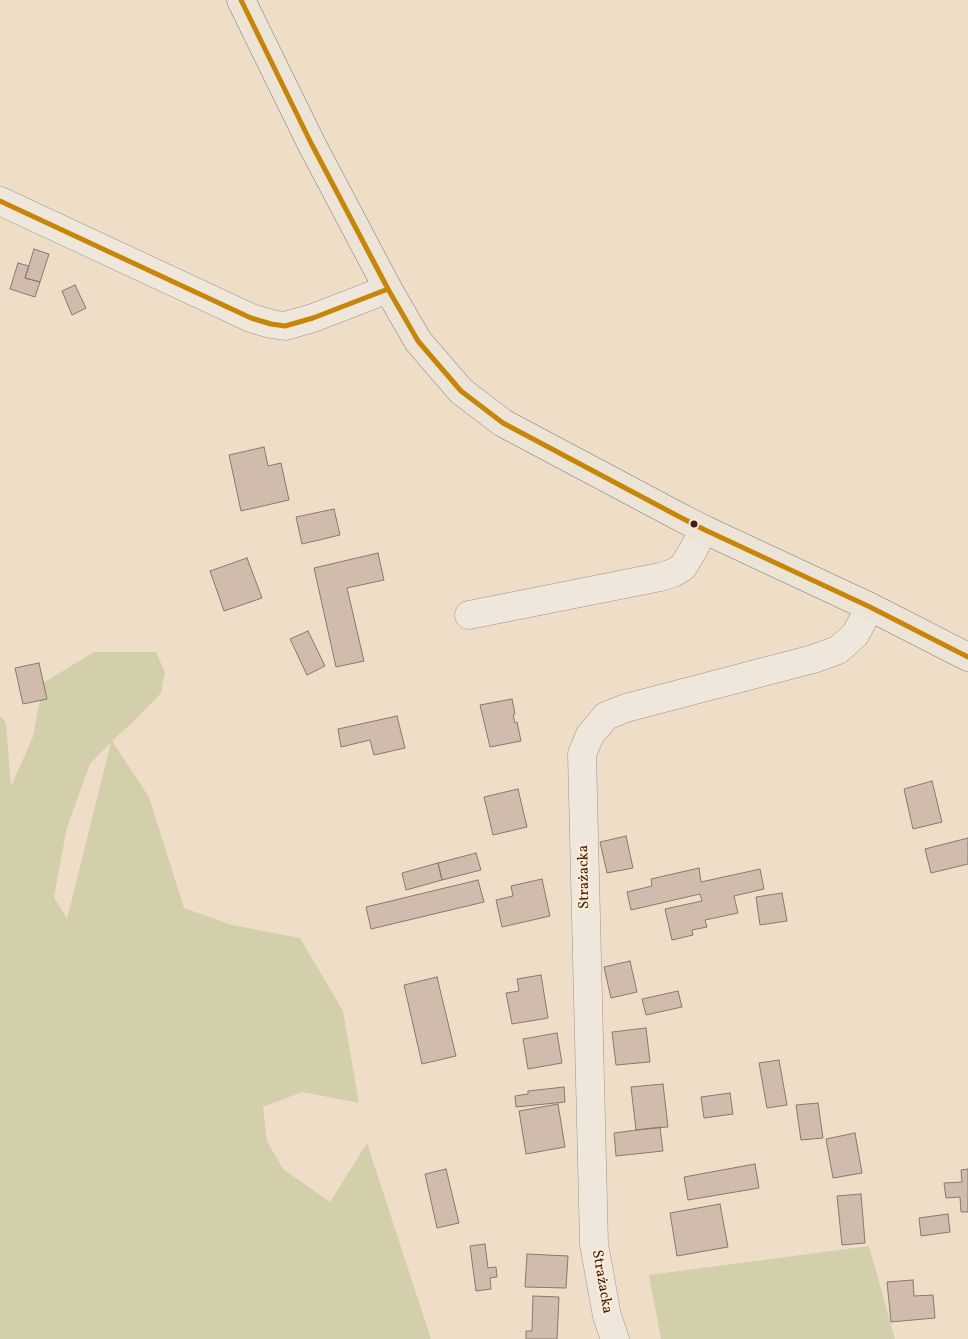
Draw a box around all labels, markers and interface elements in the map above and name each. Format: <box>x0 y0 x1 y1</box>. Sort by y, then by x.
unlabelled marker <box>689 519 699 529</box>
street label: Strażacka <box>575 845 595 909</box>
street label: Strażacka <box>587 1249 615 1315</box>

